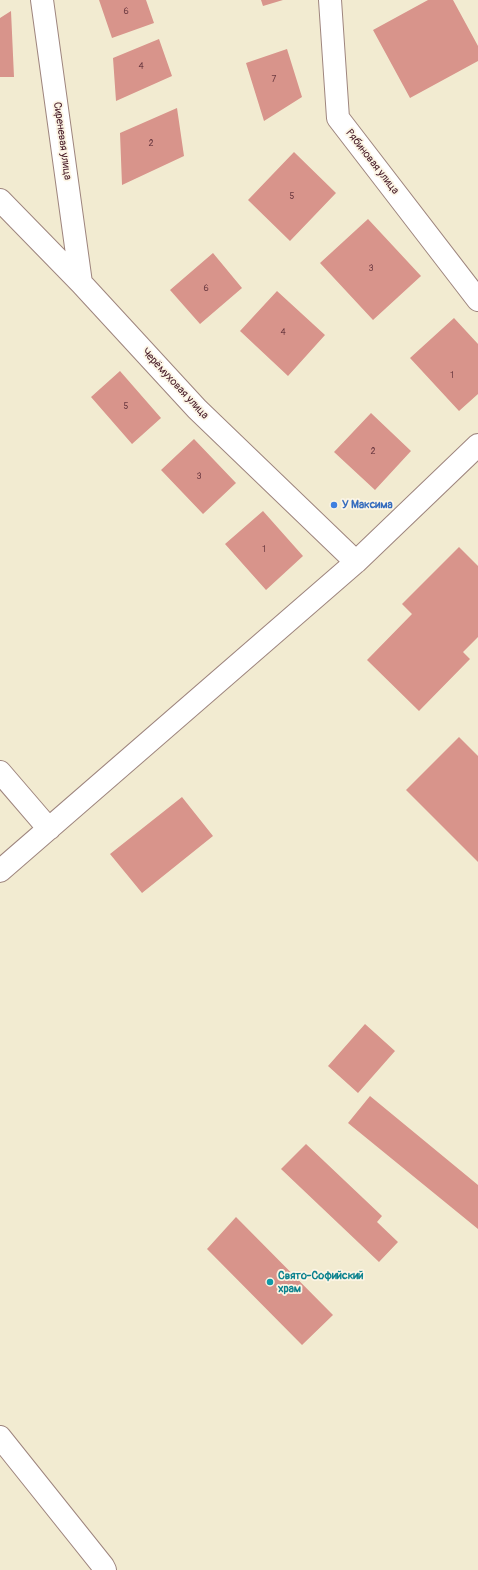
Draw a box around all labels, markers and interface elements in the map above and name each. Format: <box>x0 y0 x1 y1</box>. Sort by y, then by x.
house number: 6 <box>123 7 129 17</box>
house number: 4 <box>138 62 144 72</box>
house number: 7 <box>272 75 276 85</box>
street label: Сиреневая улица <box>50 101 74 181</box>
street label: Рябиновая улица <box>343 127 401 197</box>
house number: 2 <box>148 139 154 149</box>
house number: 5 <box>290 192 294 202</box>
house number: 3 <box>368 264 374 274</box>
house number: 6 <box>203 284 209 294</box>
house number: 4 <box>280 328 286 338</box>
street label: Черёмуховая улица <box>139 346 211 422</box>
house number: 1 <box>450 371 454 381</box>
house number: 5 <box>124 402 128 412</box>
house number: 2 <box>370 447 376 457</box>
house number: 3 <box>196 472 202 482</box>
place label: У Максима <box>342 498 393 512</box>
marker: У Максима <box>329 500 339 510</box>
house number: 1 <box>262 545 266 555</box>
place label: Свято-Софийский храм <box>278 1269 364 1295</box>
marker: Свято-Софийский храм <box>265 1277 275 1287</box>

